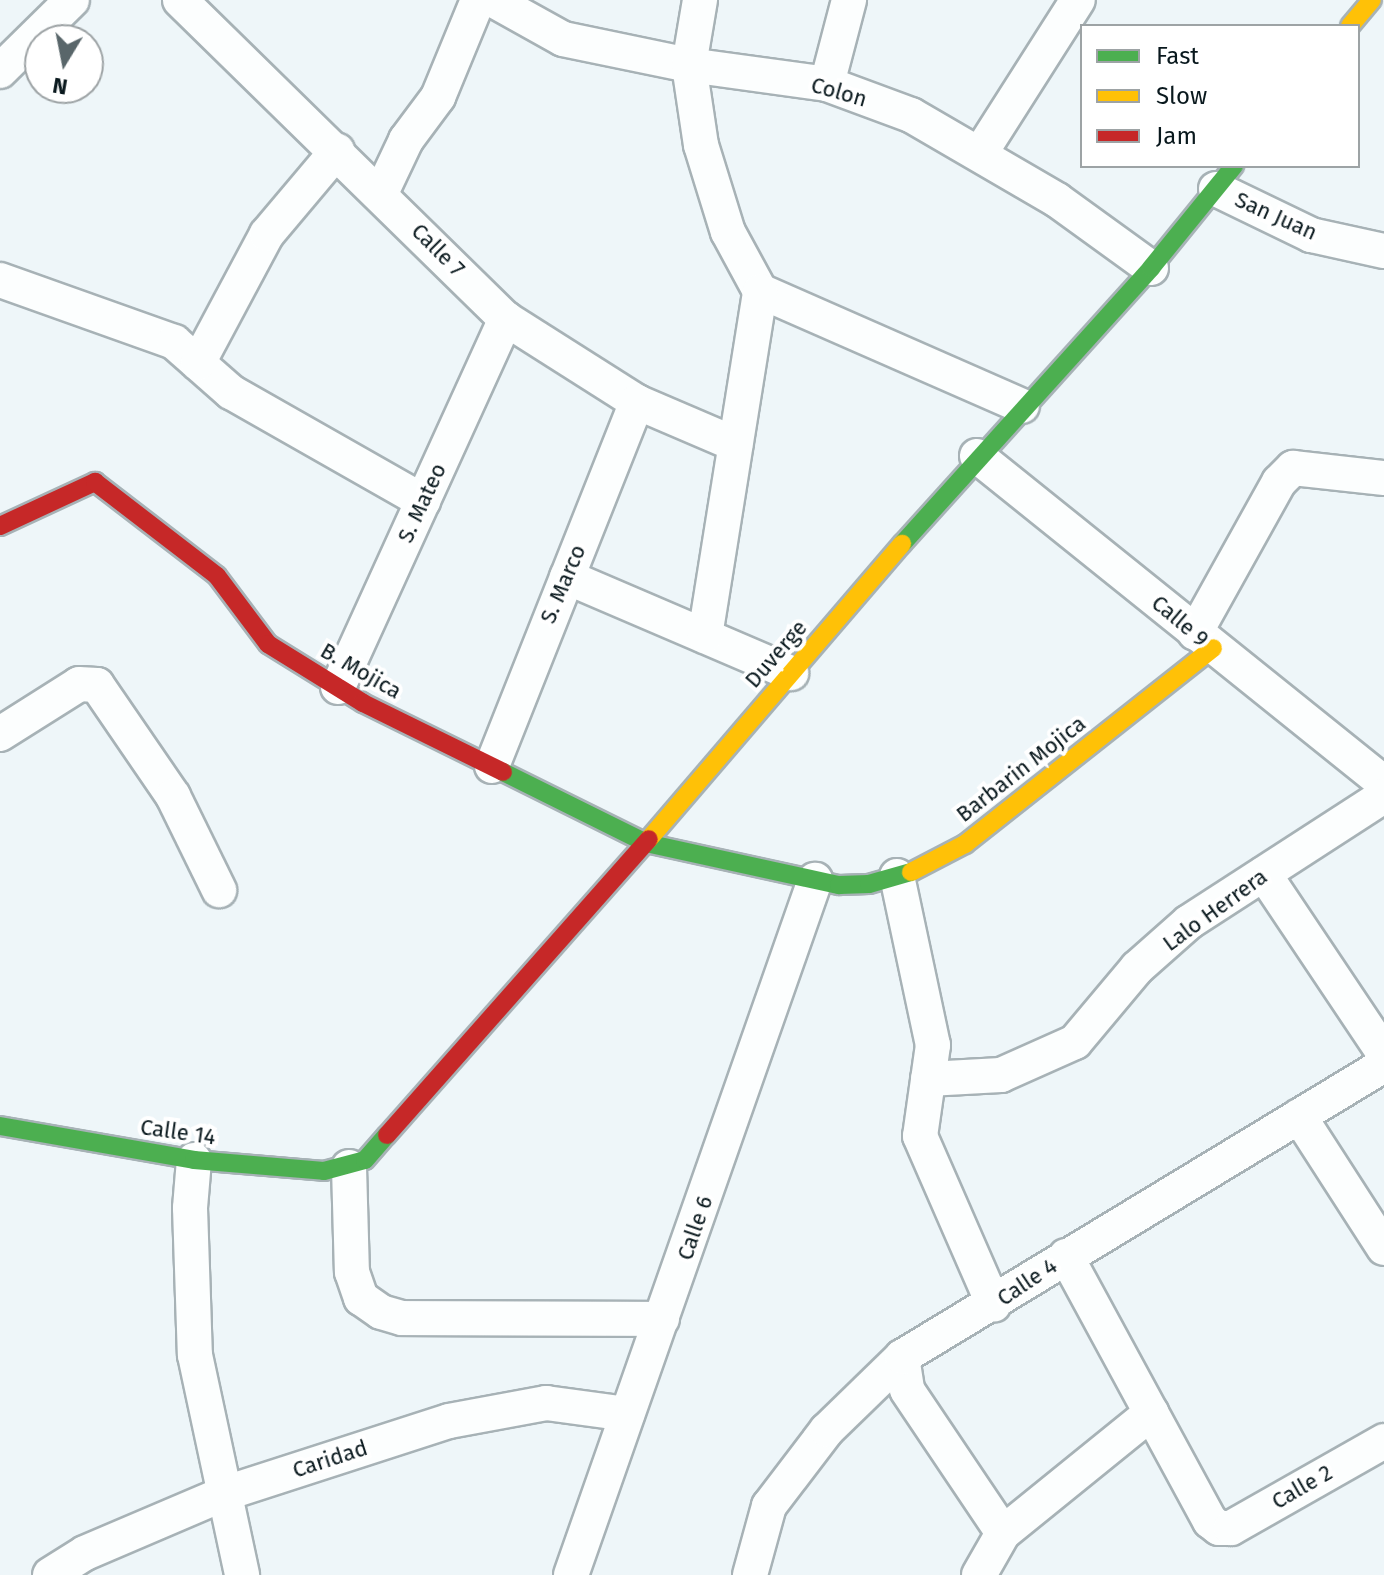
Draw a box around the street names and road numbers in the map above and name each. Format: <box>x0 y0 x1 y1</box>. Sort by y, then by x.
street label: Colon <box>808 71 870 113</box>
street label: San Juan <box>1231 186 1321 246</box>
street label: Calle 7 <box>406 218 470 282</box>
street label: S. Mateo <box>392 459 452 547</box>
street label: S. Marco <box>535 541 591 627</box>
street label: Calle 9 <box>1146 590 1214 652</box>
street label: Duverge <box>739 615 813 693</box>
street label: B. Mojica <box>316 637 406 705</box>
street label: Barbarin Mojica <box>951 710 1091 828</box>
street label: Lalo Herrera <box>1158 863 1272 957</box>
street label: Calle 14 <box>139 1114 217 1150</box>
street label: Calle 6 <box>672 1192 718 1264</box>
street label: Calle 4 <box>992 1253 1062 1311</box>
street label: Caridad <box>289 1435 371 1483</box>
street label: Calle 2 <box>1267 1459 1337 1515</box>

